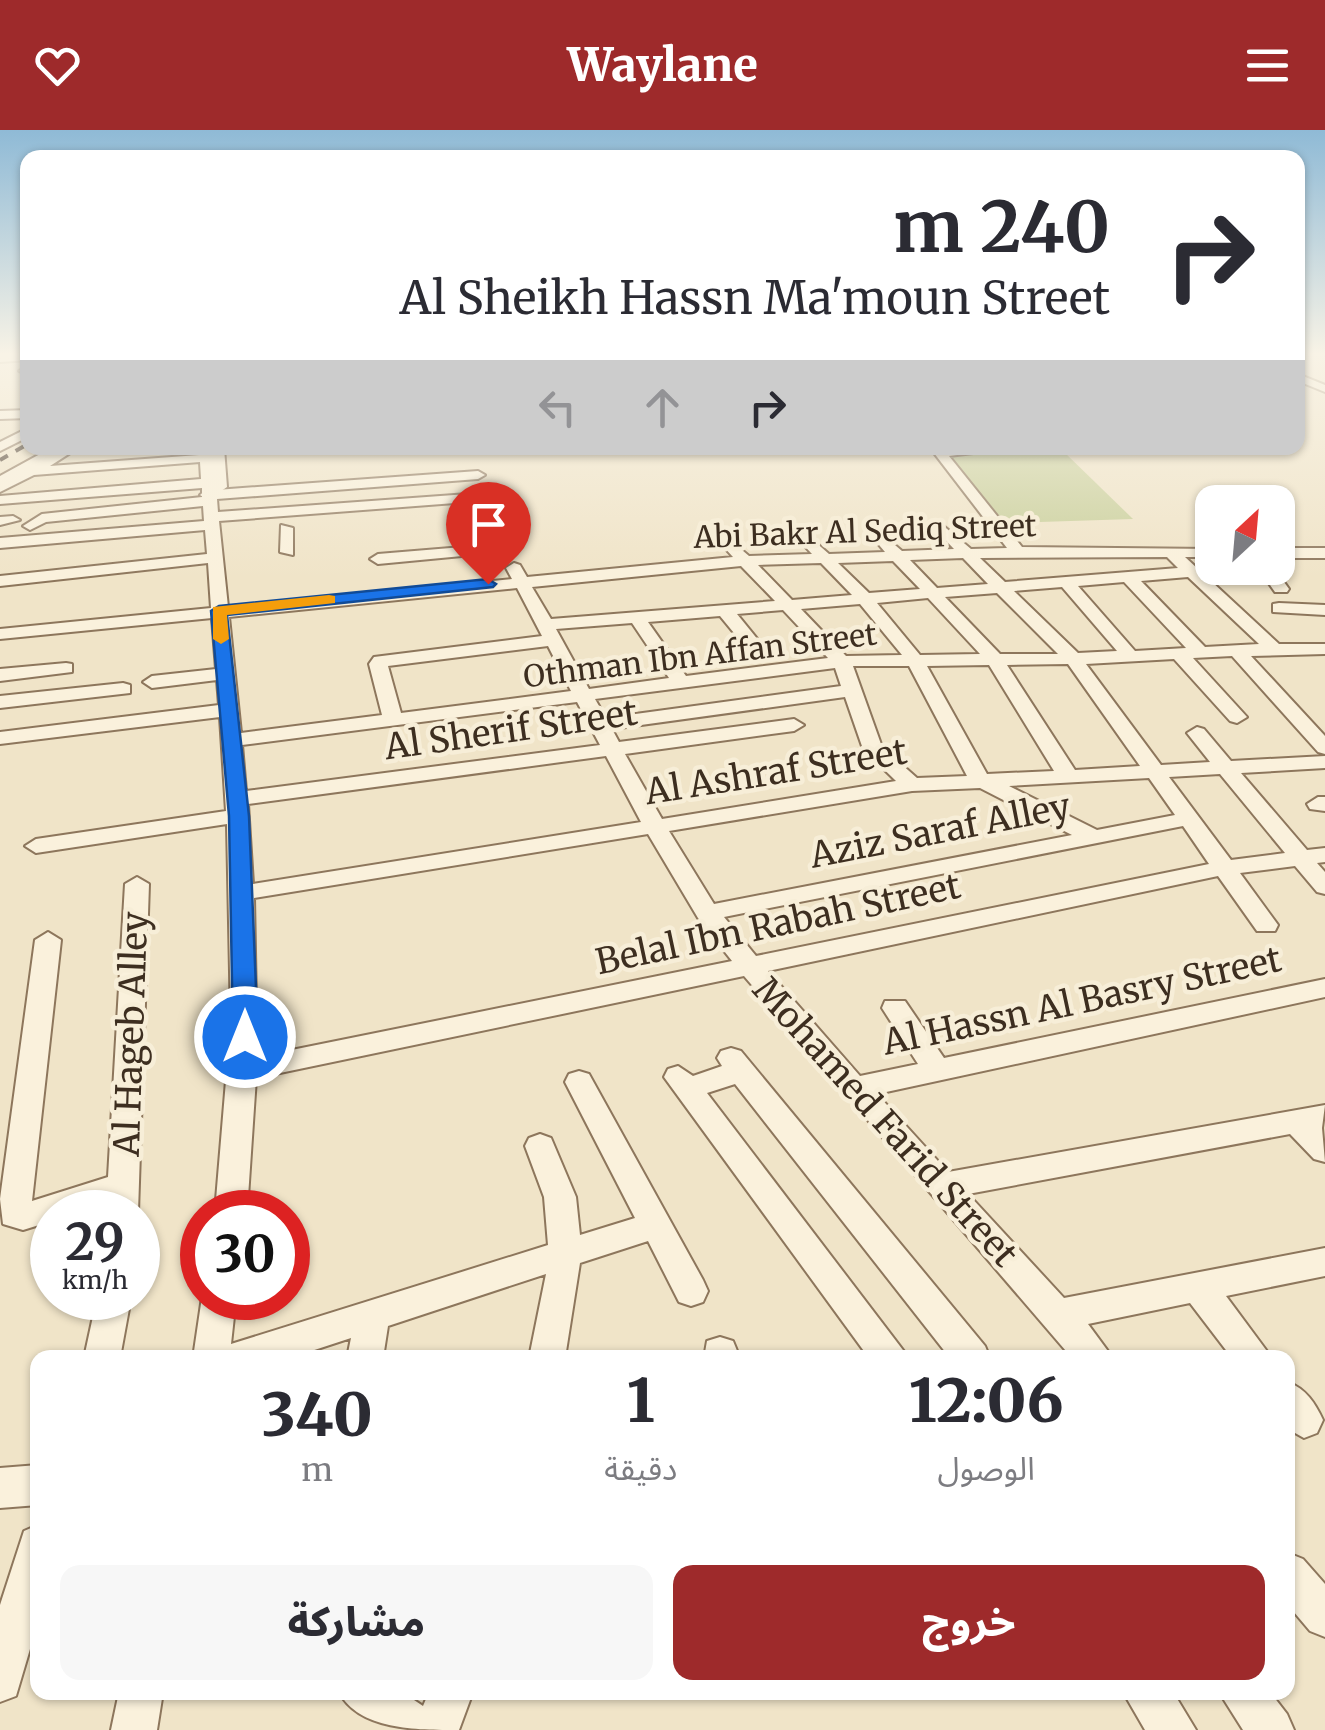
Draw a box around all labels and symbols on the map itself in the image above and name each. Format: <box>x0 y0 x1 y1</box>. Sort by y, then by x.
pin <box>446 482 531 585</box>
north arrow <box>1195 485 1295 585</box>
street label: Abi Bakr Al Sediq Street <box>692 506 1037 556</box>
street label: Othman Ibn Affan Street <box>521 614 879 696</box>
street label: Al Sherif Street <box>381 690 641 770</box>
street label: Al Ashraf Street <box>641 730 910 815</box>
street label: Aziz Saraf Alley <box>805 784 1074 878</box>
street label: Belal Ibn Rabah Street <box>592 864 965 984</box>
street label: Al Hageb Alley <box>105 910 157 1158</box>
street label: Al Hassn Al Basry Street <box>878 937 1286 1065</box>
street label: Mohamed Farid Street <box>743 968 1027 1276</box>
position arrow <box>193 985 297 1089</box>
speed limit sign: 30 <box>180 1190 310 1320</box>

